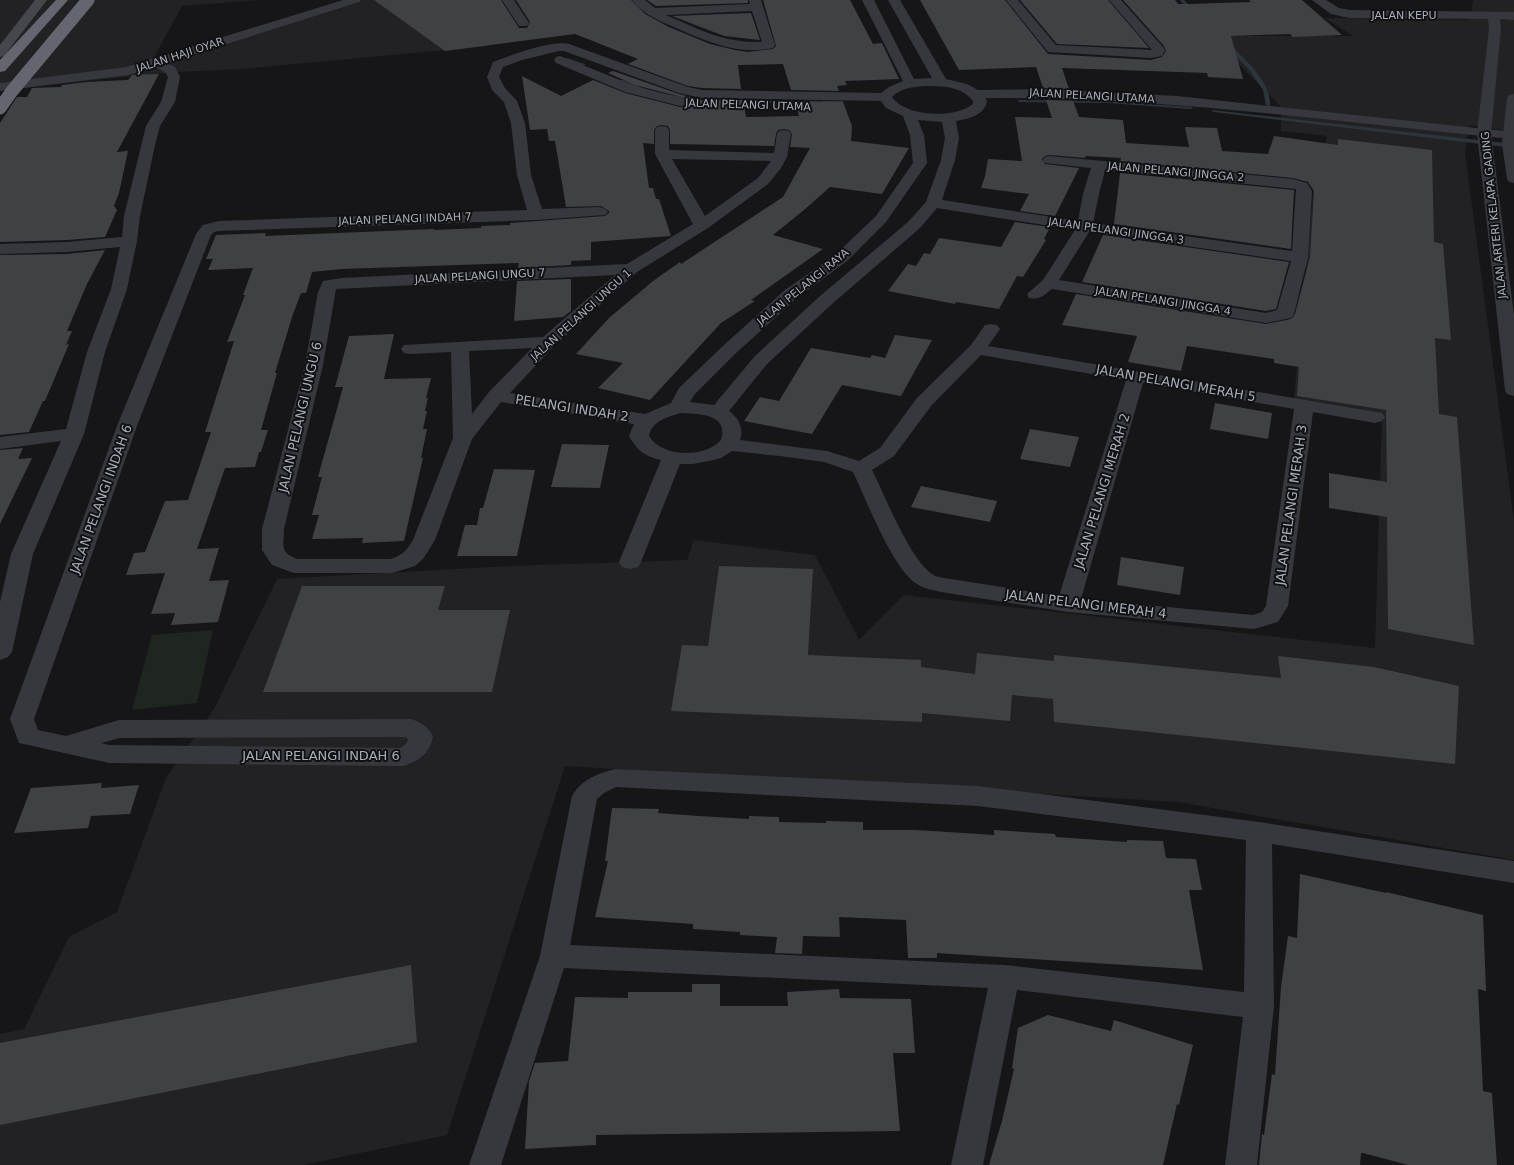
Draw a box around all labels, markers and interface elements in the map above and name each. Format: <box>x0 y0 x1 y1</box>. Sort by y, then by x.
street label: JALAN KEPU <box>1370 9 1437 22</box>
street label: JALAN HAJI OYAR <box>134 35 226 76</box>
street label: JALAN PELANGI UTAMA <box>1028 86 1156 106</box>
street label: JALAN PELANGI UTAMA <box>684 96 811 114</box>
street label: JALAN ARTERI KELAPA GADING <box>1479 131 1509 300</box>
street label: JALAN PELANGI JINGGA 2 <box>1106 159 1245 184</box>
street label: JALAN PELANGI INDAH 7 <box>337 210 472 228</box>
street label: JALAN PELANGI JINGGA 3 <box>1046 215 1185 247</box>
street label: JALAN PELANGI RAYA <box>754 246 852 329</box>
street label: JALAN PELANGI UNGU 7 <box>413 266 546 286</box>
street label: JALAN PELANGI UNGU 1 <box>527 266 634 364</box>
street label: JALAN PELANGI JINGGA 4 <box>1093 284 1232 318</box>
street label: JALAN PELANGI UNGU 6 <box>275 340 325 495</box>
street label: JALAN PELANGI MERAH 5 <box>1094 361 1257 404</box>
street label: PELANGI INDAH 2 <box>514 392 630 424</box>
street label: JALAN PELANGI MERAH 2 <box>1071 411 1133 572</box>
street label: JALAN PELANGI INDAH 6 <box>67 422 135 576</box>
street label: JALAN PELANGI MERAH 3 <box>1272 424 1310 587</box>
street label: JALAN PELANGI MERAH 4 <box>1004 587 1167 621</box>
street label: JALAN PELANGI INDAH 6 <box>241 748 400 763</box>

